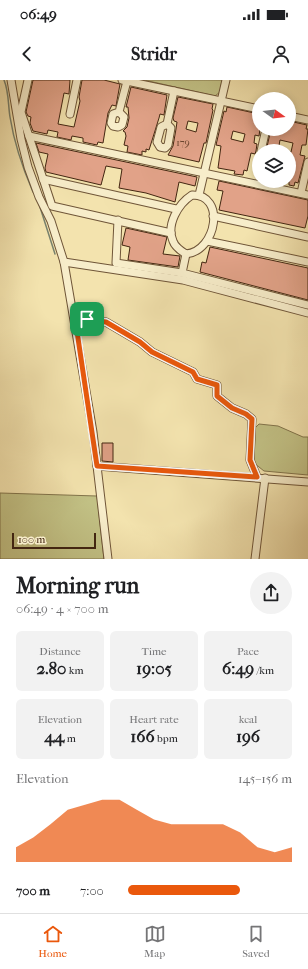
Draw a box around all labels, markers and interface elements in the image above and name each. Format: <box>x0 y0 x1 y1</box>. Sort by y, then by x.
text: 06:49 <box>20 5 57 23</box>
icon: back <box>16 43 38 65</box>
icon: person <box>270 43 292 65</box>
text: Stridr <box>131 44 177 65</box>
north arrow <box>252 92 296 136</box>
map controls <box>252 92 296 188</box>
house number: 179 <box>176 137 190 149</box>
button: layers <box>252 144 296 188</box>
pin <box>70 302 104 336</box>
icon: arrive <box>76 308 98 330</box>
scale bar <box>12 531 96 550</box>
text: 100 m <box>18 533 46 546</box>
button: share <box>250 572 292 614</box>
text: Morning run <box>16 573 139 599</box>
text: 06:49 · 4 × 700 m <box>16 601 109 616</box>
text: Distance <box>39 645 81 658</box>
text: Time <box>142 645 167 658</box>
text: Pace <box>237 645 259 658</box>
text: 2.80 <box>36 658 66 678</box>
text: 19:05 <box>136 658 172 678</box>
text: 6:49 <box>222 658 254 678</box>
text: km <box>66 664 84 677</box>
text: /km <box>254 664 274 677</box>
text: Elevation <box>38 713 82 726</box>
text: Heart rate <box>129 713 179 726</box>
text: kcal <box>239 713 257 726</box>
text: 44 <box>44 726 64 746</box>
text: 166 <box>130 726 155 746</box>
text: 196 <box>236 726 260 746</box>
text: m <box>64 732 76 745</box>
text: bpm <box>155 732 178 745</box>
text: Elevation <box>16 771 69 786</box>
text: 145–156 m <box>238 771 292 786</box>
text: 700 m <box>16 883 50 898</box>
text: 7:00 <box>80 883 104 898</box>
tab: Home <box>38 923 67 960</box>
tab: Map <box>144 923 166 960</box>
tab: Saved <box>242 923 270 960</box>

